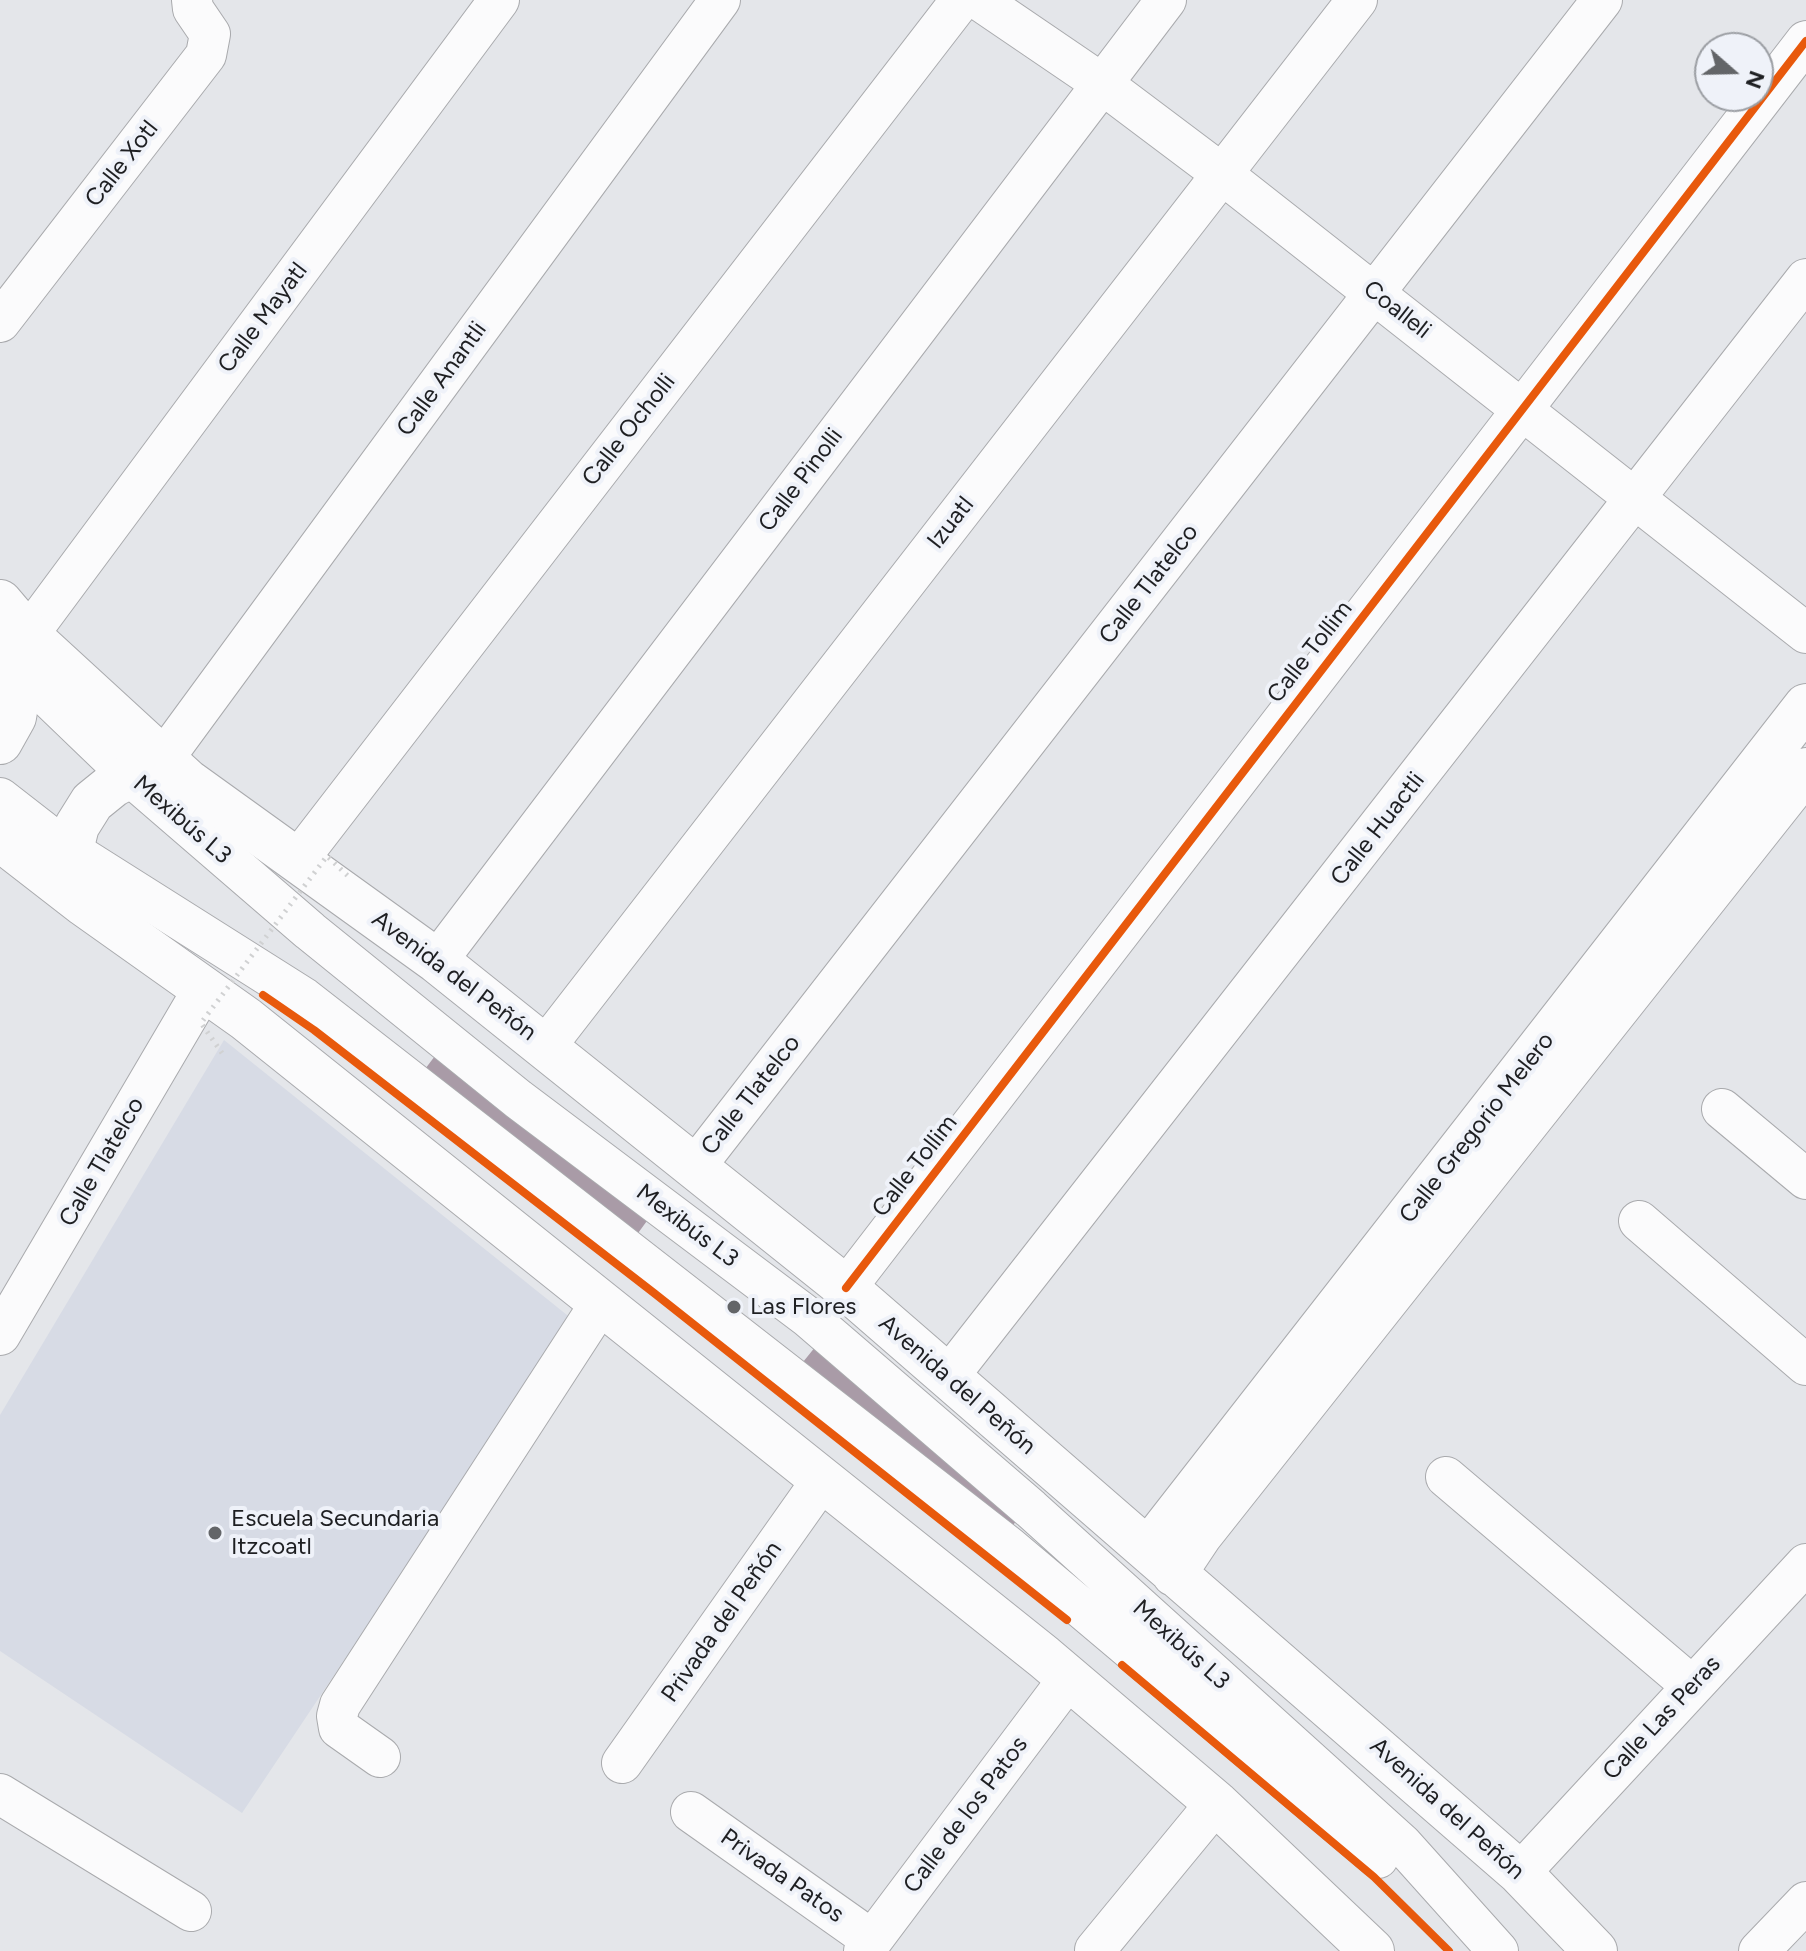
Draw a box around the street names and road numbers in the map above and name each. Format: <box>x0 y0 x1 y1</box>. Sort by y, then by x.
street label: Calle Xotl <box>79 115 165 213</box>
street label: Calle Mayatl <box>212 257 314 379</box>
street label: Coalleli <box>1357 275 1437 345</box>
street label: Calle Anantli <box>391 316 493 442</box>
street label: Calle Ocholli <box>576 368 682 492</box>
street label: Calle Pinolli <box>753 423 849 537</box>
street label: Izuatl <box>922 491 980 555</box>
street label: Calle Tlatelco <box>1093 518 1205 650</box>
street label: Calle Tollim <box>1261 595 1359 709</box>
street label: Calle Huactli <box>1325 767 1431 891</box>
street label: Mexibús L3 <box>127 770 237 870</box>
street label: Avenida del Peñón <box>366 905 542 1047</box>
street label: Calle Gregorio Melero <box>1394 1027 1560 1229</box>
street label: Calle Tlatelco <box>695 1029 807 1161</box>
street label: Calle Tlatelco <box>53 1092 151 1232</box>
street label: Calle Tollim <box>866 1109 964 1223</box>
street label: Mexibús L3 <box>630 1178 744 1274</box>
street label: Avenida del Peñón <box>873 1309 1041 1461</box>
street label: Privada del Peñón <box>656 1536 788 1708</box>
street label: Mexibús L3 <box>1127 1594 1235 1696</box>
street label: Calle Las Peras <box>1597 1650 1727 1786</box>
street label: Calle de los Patos <box>898 1731 1034 1899</box>
street label: Avenida del Peñón <box>1364 1732 1530 1886</box>
street label: Privada Patos <box>715 1823 849 1929</box>

